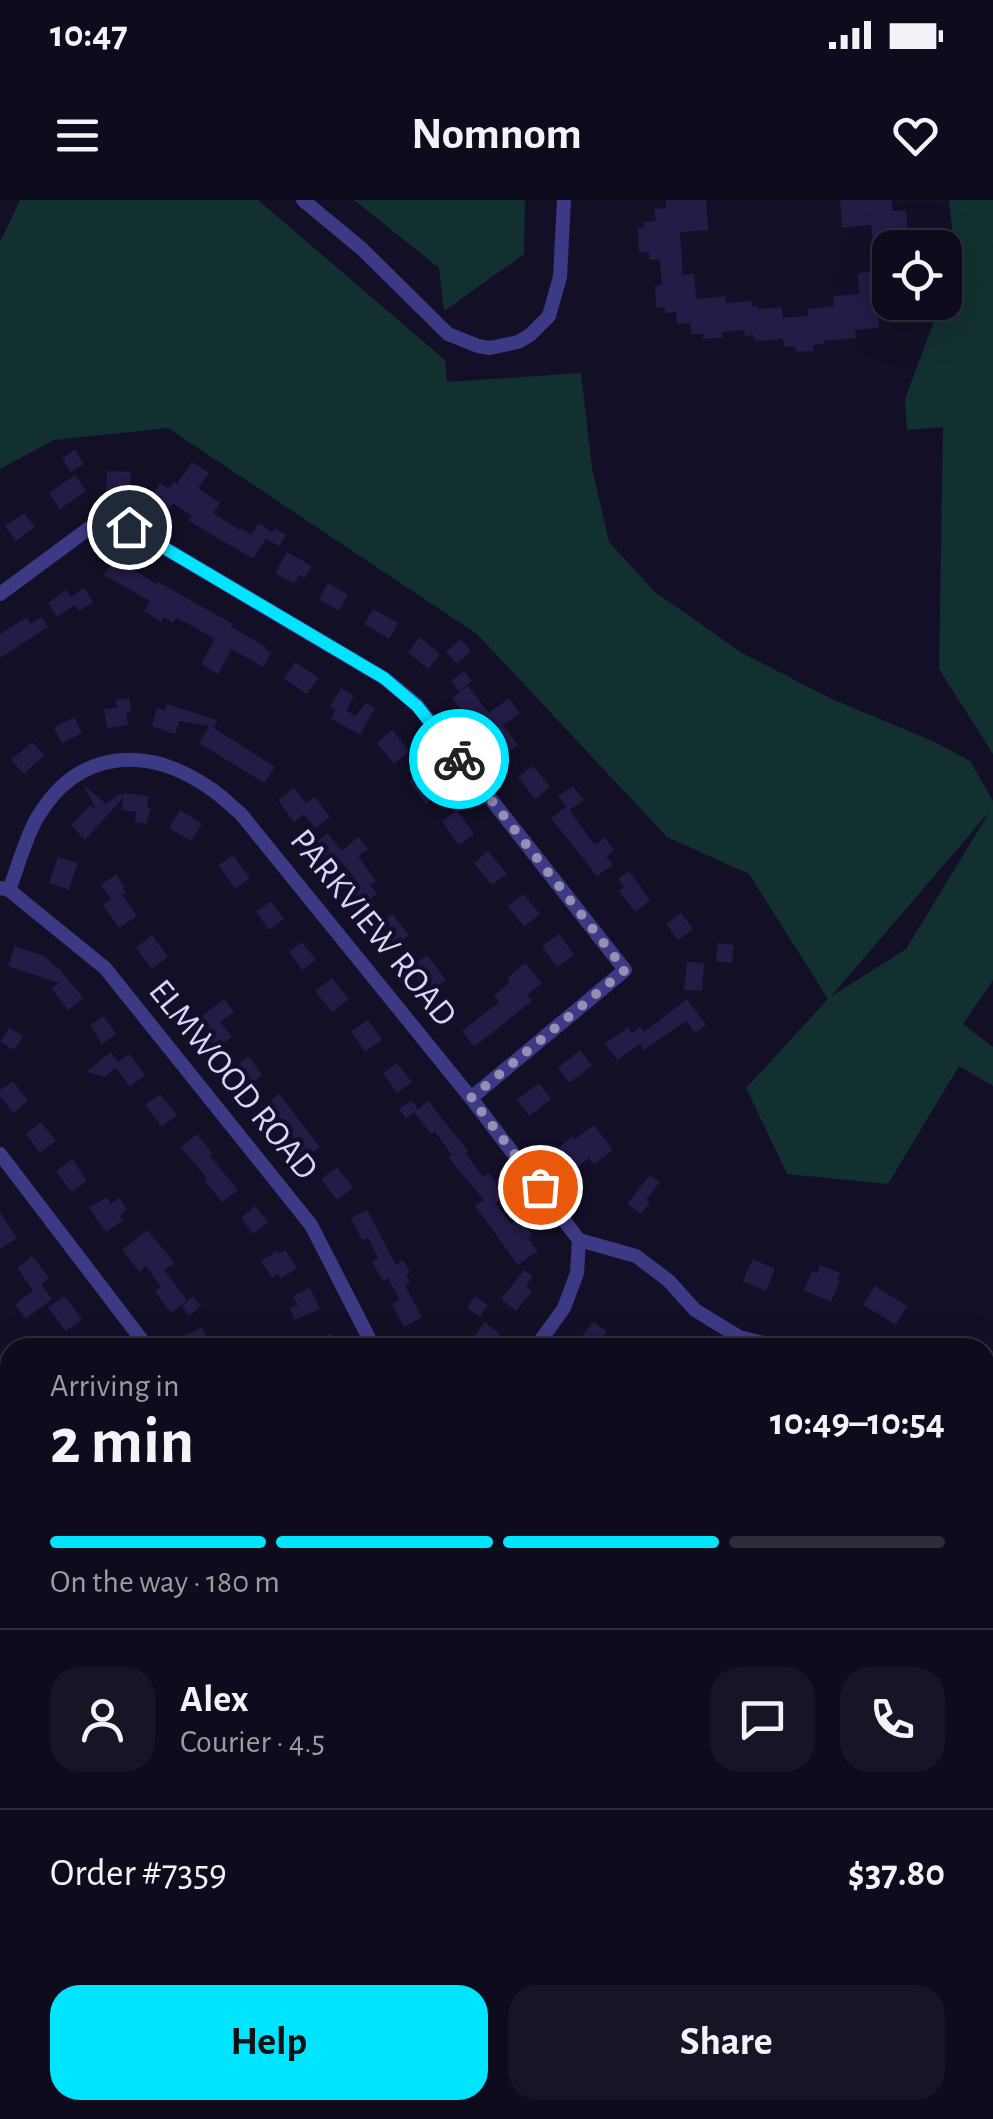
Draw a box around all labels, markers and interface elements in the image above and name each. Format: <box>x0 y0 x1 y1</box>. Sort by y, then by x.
text: 10:47 <box>50 16 128 54</box>
icon: menu <box>50 108 105 163</box>
icon: heart <box>888 108 943 163</box>
text: Nomnom <box>411 112 582 157</box>
map controls <box>872 230 962 320</box>
button: locate <box>872 230 962 320</box>
pin <box>87 485 172 570</box>
icon: home <box>102 500 157 555</box>
courier <box>409 709 509 809</box>
icon: bike <box>432 732 487 787</box>
street label: PARKVIEW ROAD <box>283 823 463 1033</box>
street label: ELMWOOD ROAD <box>142 973 324 1187</box>
pin <box>498 1145 583 1230</box>
icon: bag <box>513 1160 568 1215</box>
text: Arriving in <box>50 1370 179 1402</box>
text: 10:49–10:54 <box>770 1404 945 1442</box>
text: 2 min <box>50 1410 194 1475</box>
text: On the way · 180 m <box>50 1566 280 1598</box>
button: person <box>50 1667 155 1772</box>
button: chat <box>710 1667 815 1772</box>
button: phone <box>840 1667 945 1772</box>
text: Alex <box>180 1681 249 1719</box>
text: Courier · 4.5 <box>180 1726 325 1758</box>
text: Order #7359 <box>50 1855 227 1893</box>
text: $37.80 <box>848 1855 945 1893</box>
button: Help <box>50 1985 488 2100</box>
button: Share <box>508 1985 945 2100</box>

